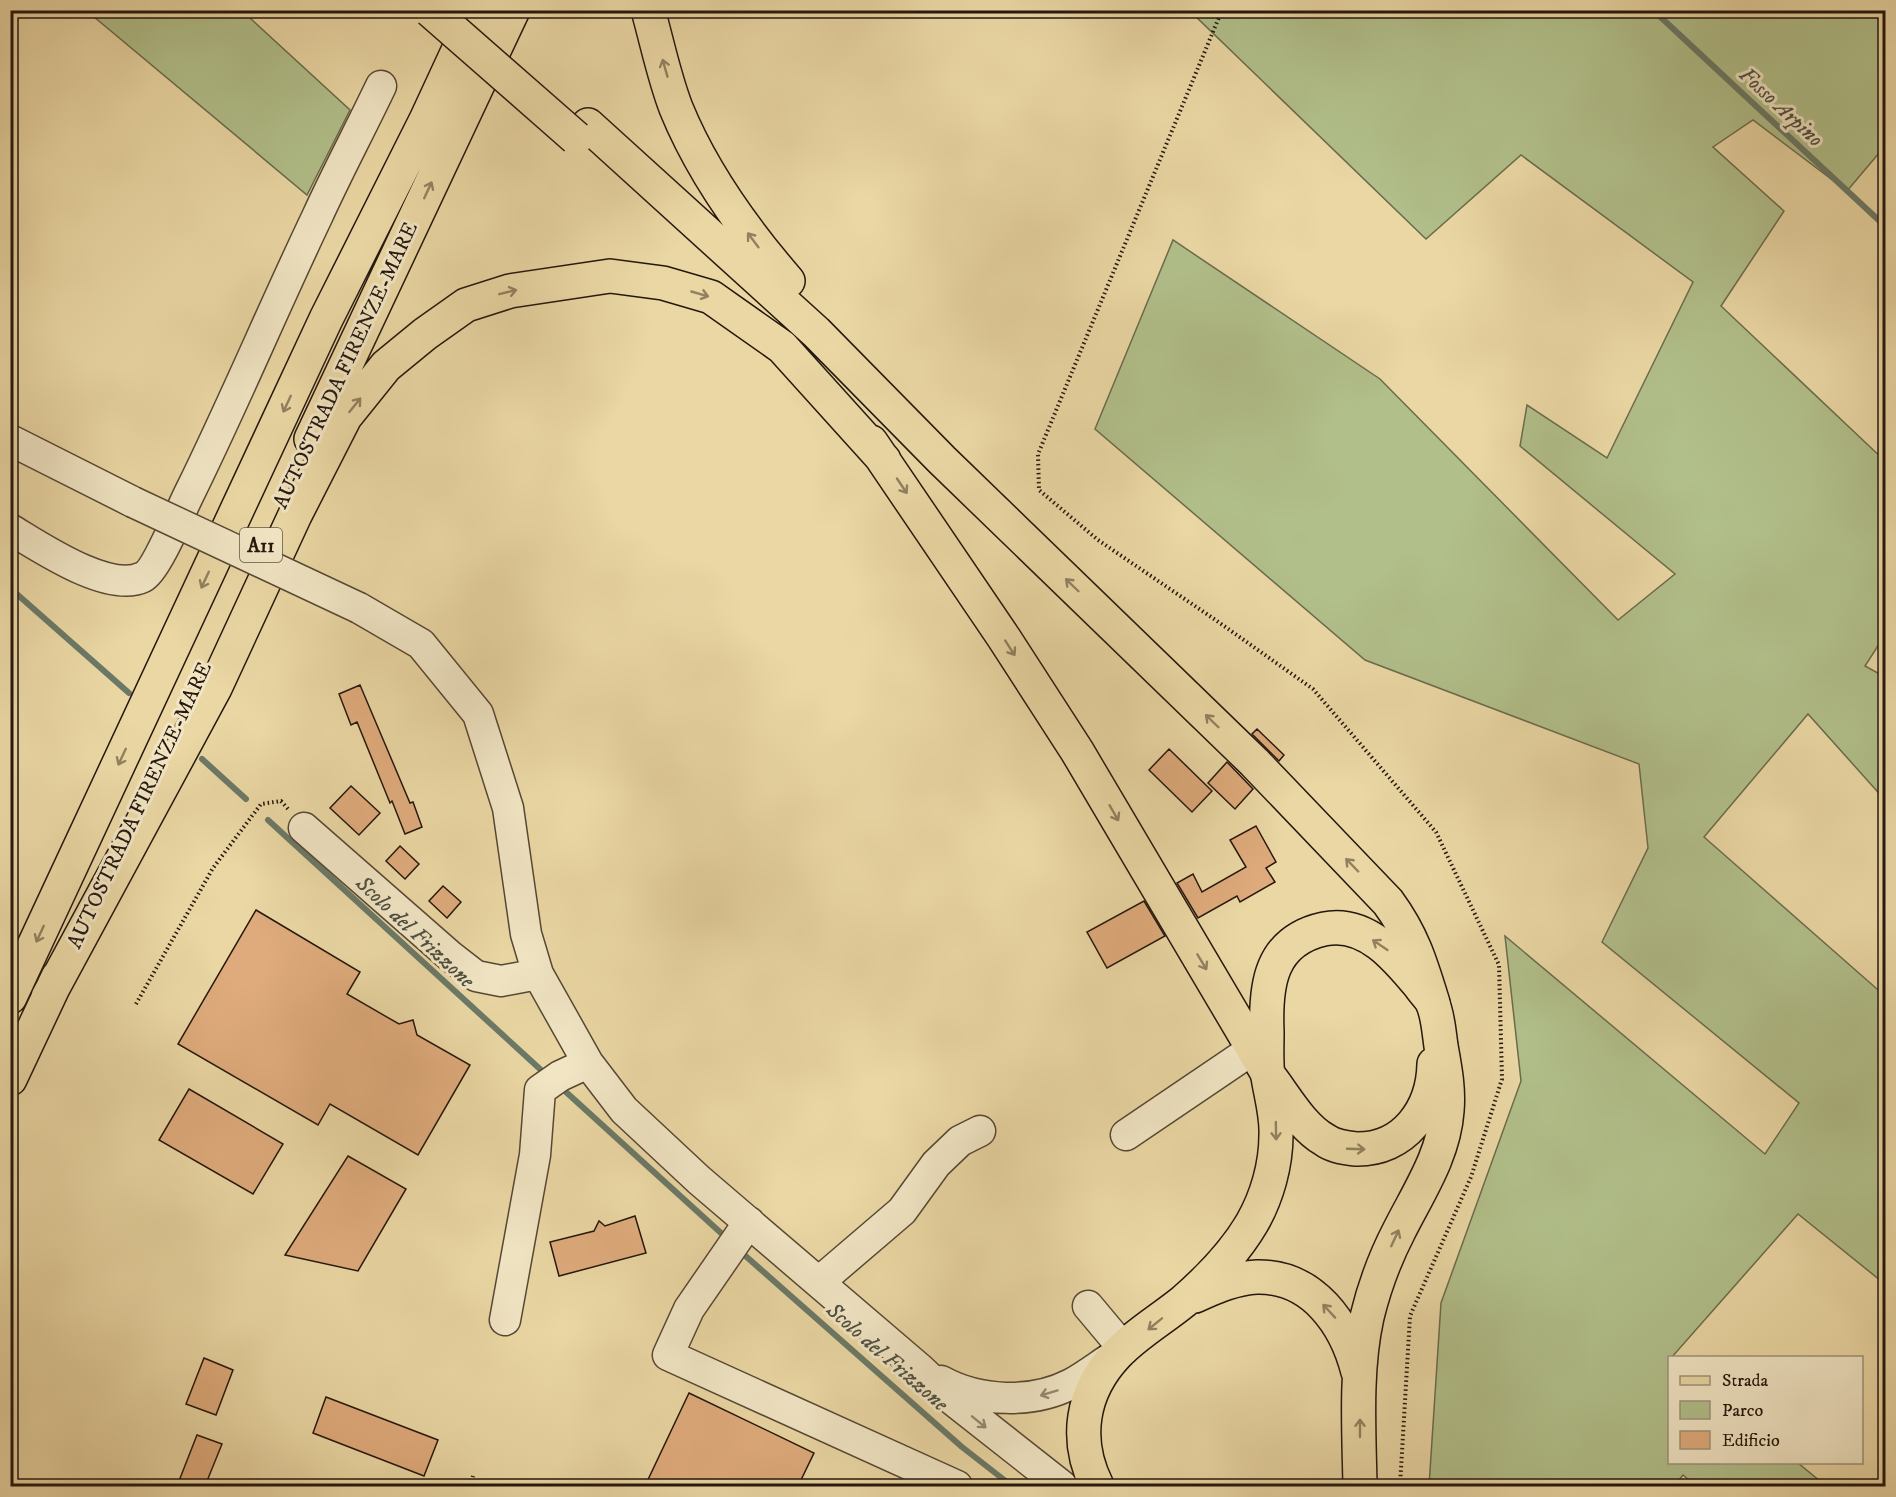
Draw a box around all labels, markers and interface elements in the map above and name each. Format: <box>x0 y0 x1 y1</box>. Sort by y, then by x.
one-way arrow <box>658 59 670 78</box>
water label: Fosso Arpino <box>1733 61 1829 153</box>
one-way arrow <box>423 181 435 199</box>
street label: AUTOSTRADA FIRENZE-MARE <box>268 218 424 513</box>
one-way arrow <box>747 233 760 249</box>
one-way arrow <box>499 286 518 298</box>
one-way arrow <box>690 289 709 300</box>
one-way arrow <box>281 394 293 412</box>
one-way arrow <box>348 397 361 413</box>
one-way arrow <box>896 477 908 494</box>
road number: A11 <box>240 528 282 562</box>
one-way arrow <box>198 571 210 589</box>
one-way arrow <box>1064 578 1079 593</box>
one-way arrow <box>1005 639 1017 656</box>
street label: AUTOSTRADA FIRENZE-MARE <box>62 658 218 953</box>
one-way arrow <box>1204 714 1219 729</box>
one-way arrow <box>116 748 128 766</box>
one-way arrow <box>1108 804 1120 821</box>
one-way arrow <box>1345 857 1359 872</box>
water label: Scolo del Frizzone <box>349 870 480 994</box>
one-way arrow <box>34 924 45 942</box>
one-way arrow <box>1371 938 1388 951</box>
one-way arrow <box>1196 953 1208 970</box>
one-way arrow <box>1270 1121 1281 1141</box>
one-way arrow <box>1346 1143 1366 1154</box>
one-way arrow <box>1390 1230 1402 1248</box>
water label: Scolo del Frizzone <box>820 1296 954 1418</box>
one-way arrow <box>1322 1304 1336 1319</box>
one-way arrow <box>1147 1318 1163 1331</box>
legend <box>1668 1356 1863 1464</box>
text: Strada <box>1722 1370 1769 1392</box>
one-way arrow <box>1040 1388 1059 1399</box>
text: Parco <box>1722 1400 1763 1422</box>
one-way arrow <box>971 1415 987 1428</box>
one-way arrow <box>1354 1419 1366 1439</box>
text: Edificio <box>1722 1430 1780 1452</box>

